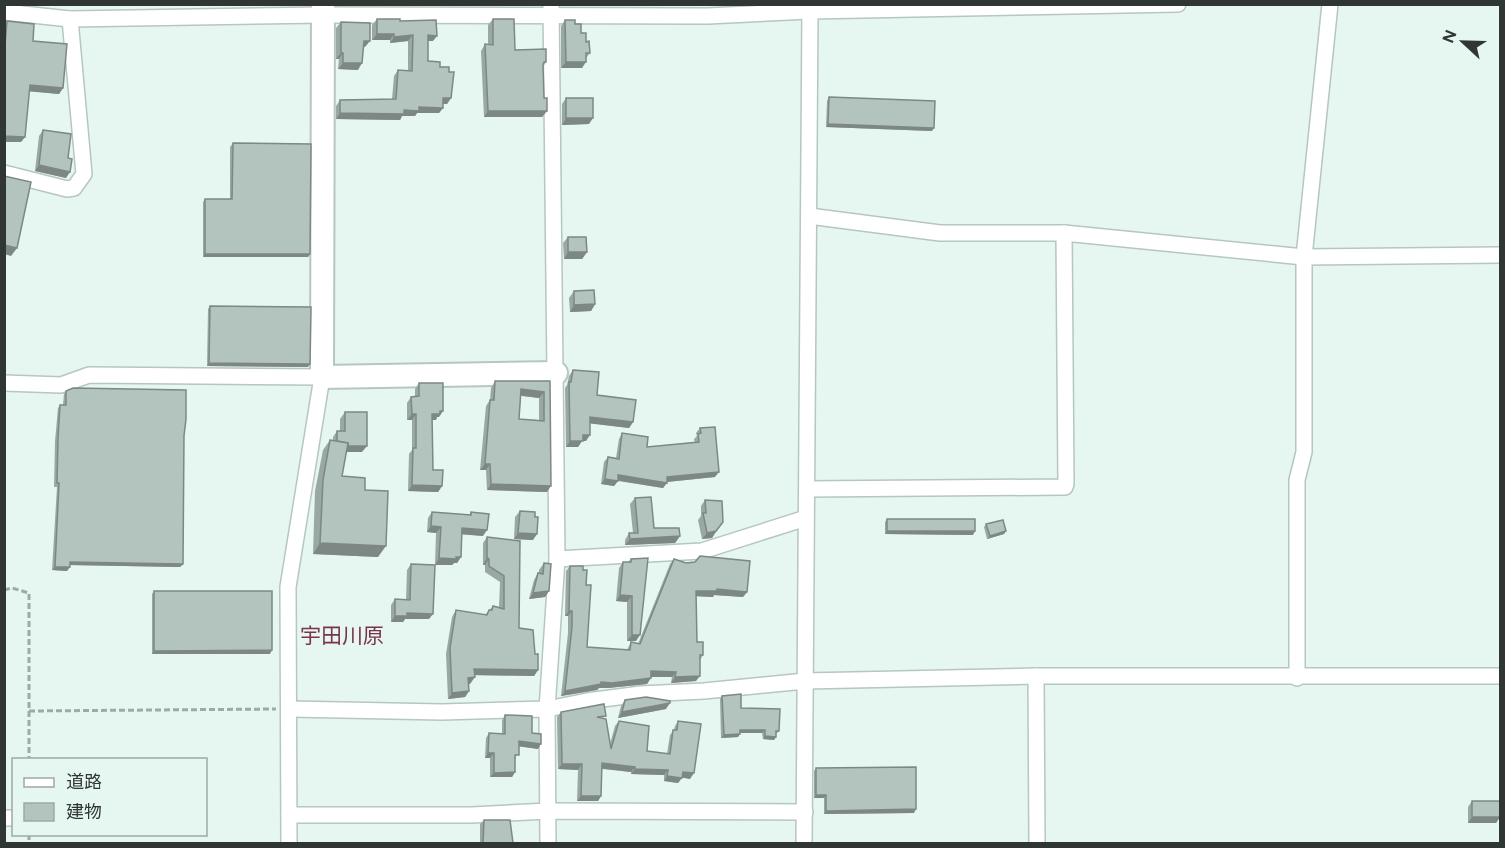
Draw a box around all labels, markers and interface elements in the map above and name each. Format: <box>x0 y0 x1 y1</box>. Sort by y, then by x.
north arrow <box>1433 12 1493 72</box>
text: N <box>1438 27 1461 46</box>
district label: 宇田川原 <box>300 623 384 648</box>
legend <box>12 758 207 836</box>
text: 道路 <box>66 771 102 793</box>
text: 建物 <box>66 801 102 823</box>

